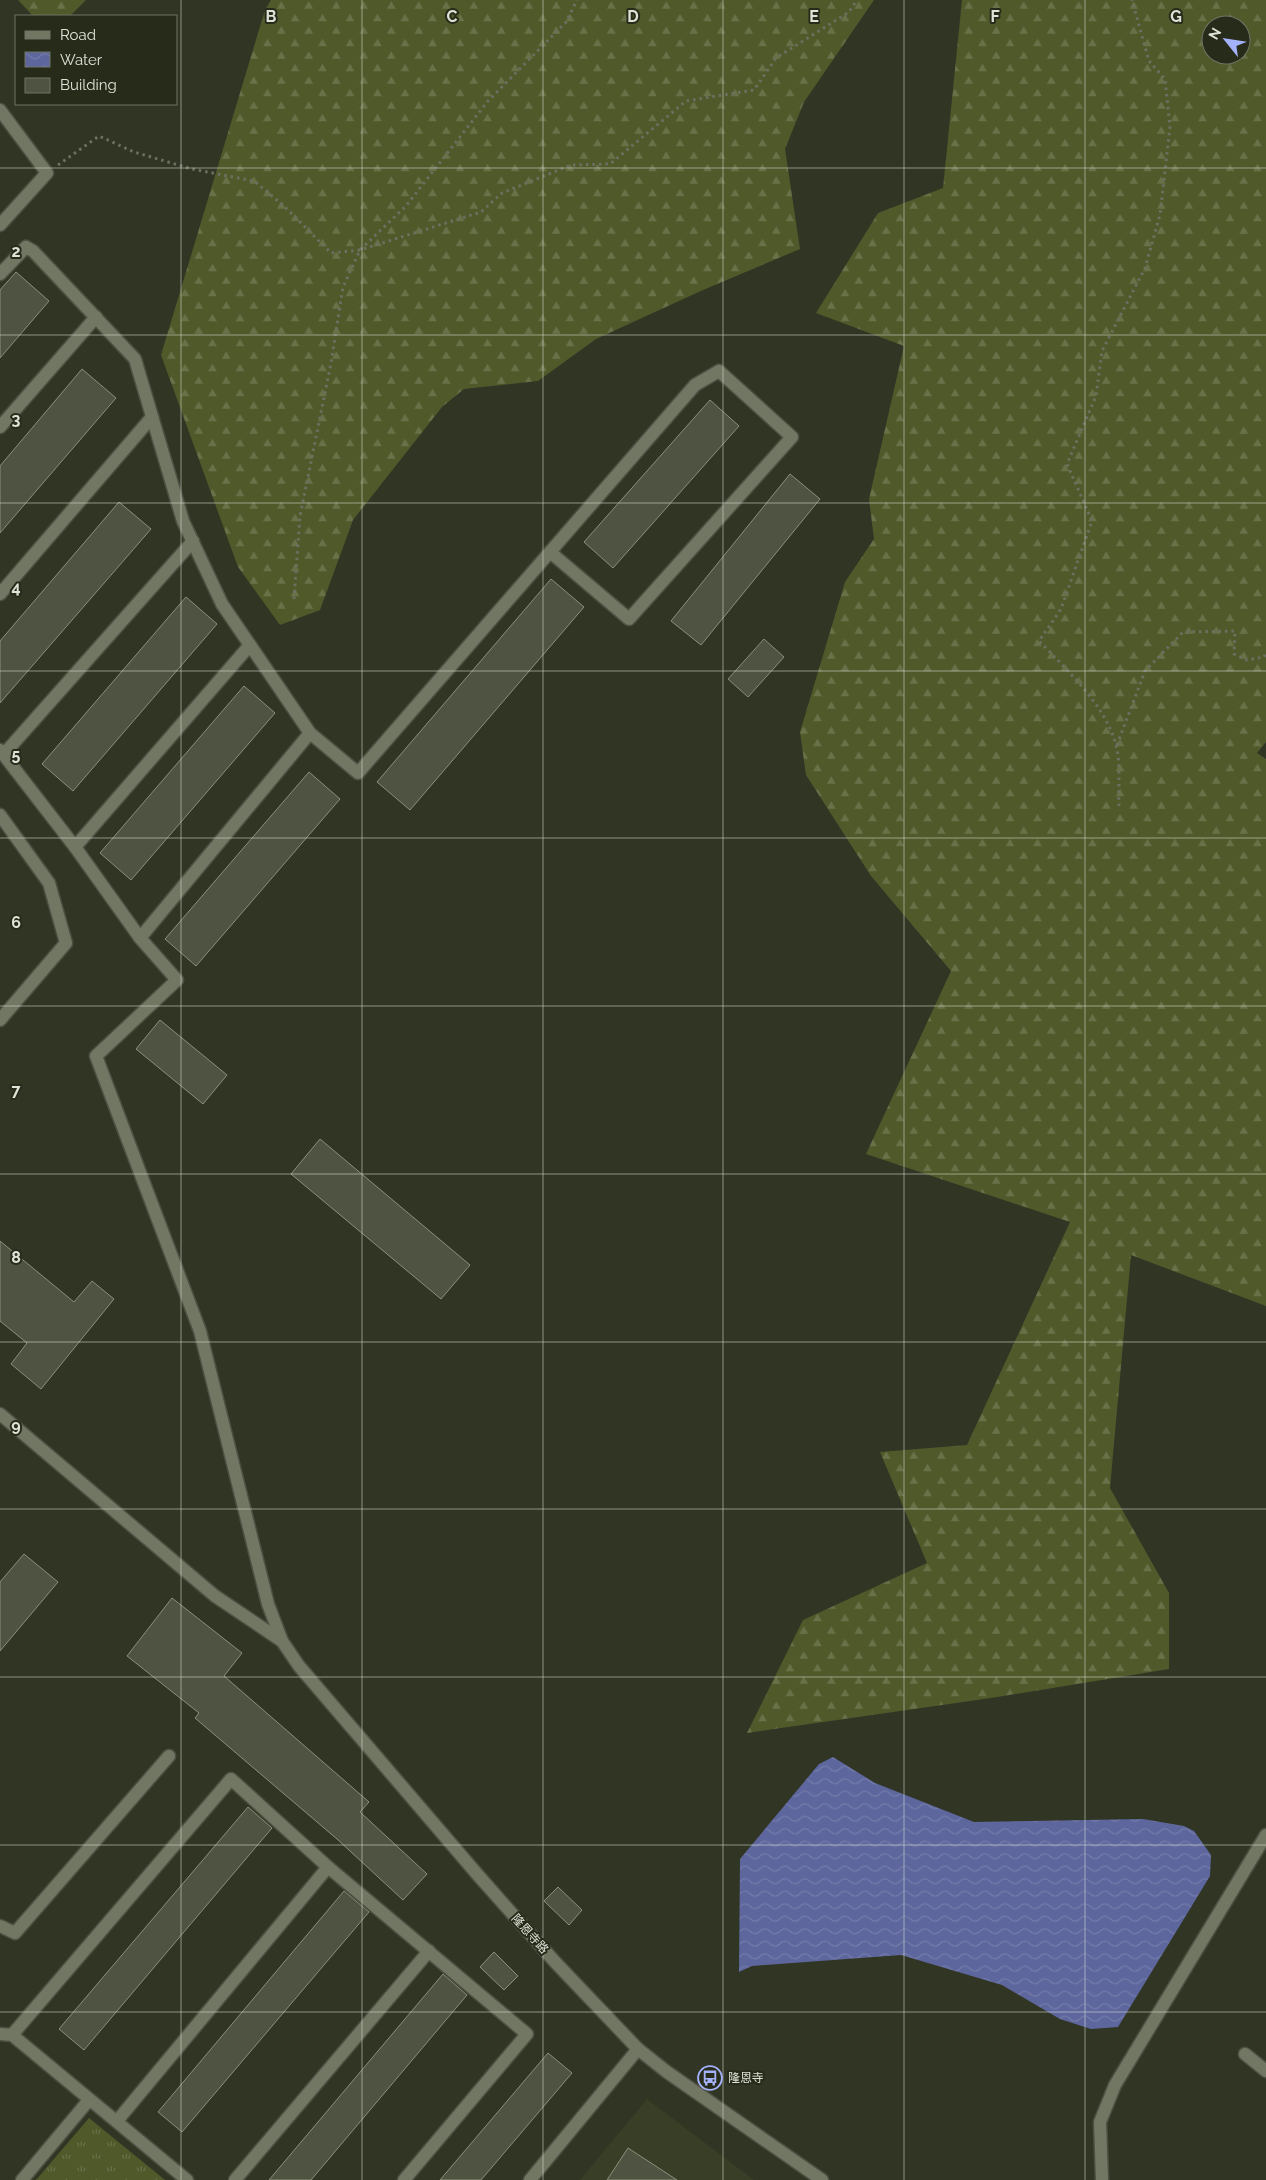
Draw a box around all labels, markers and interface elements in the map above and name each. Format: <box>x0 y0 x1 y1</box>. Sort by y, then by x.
text: B <box>266 7 277 26</box>
text: C <box>447 7 458 26</box>
text: D <box>627 7 639 26</box>
text: E <box>809 7 819 26</box>
text: F <box>990 7 1000 26</box>
text: G <box>1170 7 1182 26</box>
legend <box>15 15 178 105</box>
north arrow <box>1201 15 1251 65</box>
text: N <box>1205 25 1224 42</box>
text: Road <box>60 26 96 44</box>
text: Water <box>60 51 103 69</box>
text: Building <box>60 76 117 94</box>
text: 2 <box>11 242 21 261</box>
text: 3 <box>12 410 21 429</box>
text: 4 <box>11 578 21 597</box>
text: 5 <box>12 745 21 764</box>
text: 6 <box>11 913 21 932</box>
text: 7 <box>12 1081 21 1100</box>
text: 8 <box>11 1248 21 1267</box>
text: 9 <box>11 1416 21 1435</box>
street label: 隆恩寺路 <box>509 1911 551 1957</box>
bus stop icon: 隆恩寺 <box>697 2065 723 2091</box>
place label: 隆恩寺 <box>728 2071 764 2085</box>

